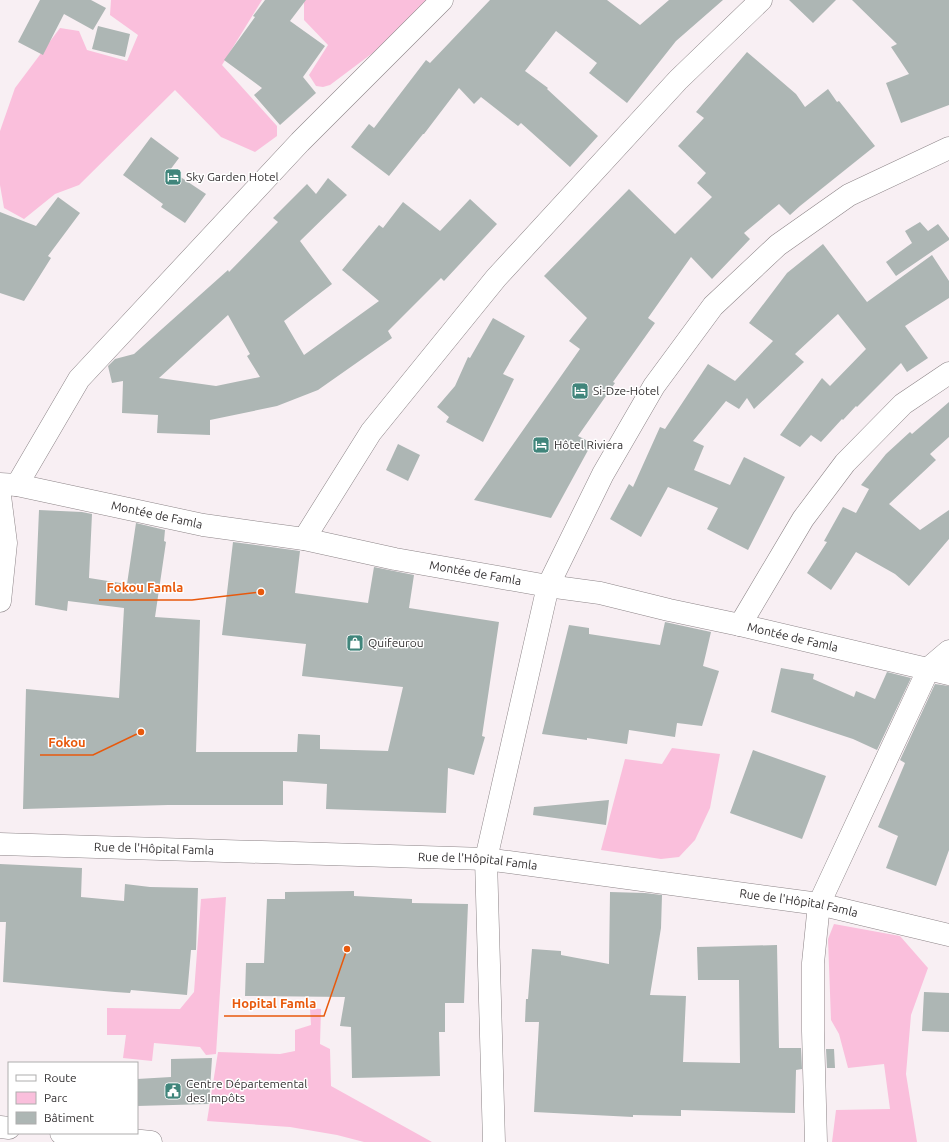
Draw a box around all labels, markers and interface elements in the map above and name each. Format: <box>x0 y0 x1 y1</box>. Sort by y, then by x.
hotel icon: Sky Garden Hotel <box>163 167 183 187</box>
place label: Sky Garden Hotel <box>186 170 279 183</box>
hotel icon: Si-Dze-Hotel <box>570 381 590 401</box>
place label: Si-Dze-Hotel <box>593 384 660 397</box>
hotel icon: Hôtel Riviera <box>531 435 551 455</box>
place label: Hôtel Riviera <box>554 438 623 451</box>
street label: Montée de Famla <box>110 498 204 531</box>
street label: Montée de Famla <box>428 558 522 587</box>
callout: Fokou Famla <box>99 575 192 600</box>
text: Fokou Famla <box>107 580 183 594</box>
street label: Montée de Famla <box>746 620 840 654</box>
shop icon: Quifeurou <box>345 633 365 653</box>
place label: Quifeurou <box>368 636 424 649</box>
callout: Fokou <box>40 730 93 755</box>
text: Fokou <box>48 735 86 749</box>
street label: Rue de l'Hôpital Famla <box>94 840 214 857</box>
street label: Rue de l'Hôpital Famla <box>418 850 538 872</box>
street label: Rue de l'Hôpital Famla <box>739 886 859 919</box>
callout: Hopital Famla <box>224 991 324 1016</box>
text: Hopital Famla <box>232 996 316 1010</box>
legend <box>8 1062 138 1134</box>
text: Route <box>44 1071 77 1084</box>
place label: Centre Départemental des Impôts <box>186 1077 307 1104</box>
public building icon: Centre Départemental des Impôts <box>163 1081 183 1101</box>
text: Parc <box>44 1091 68 1104</box>
text: Bâtiment <box>44 1111 94 1124</box>

